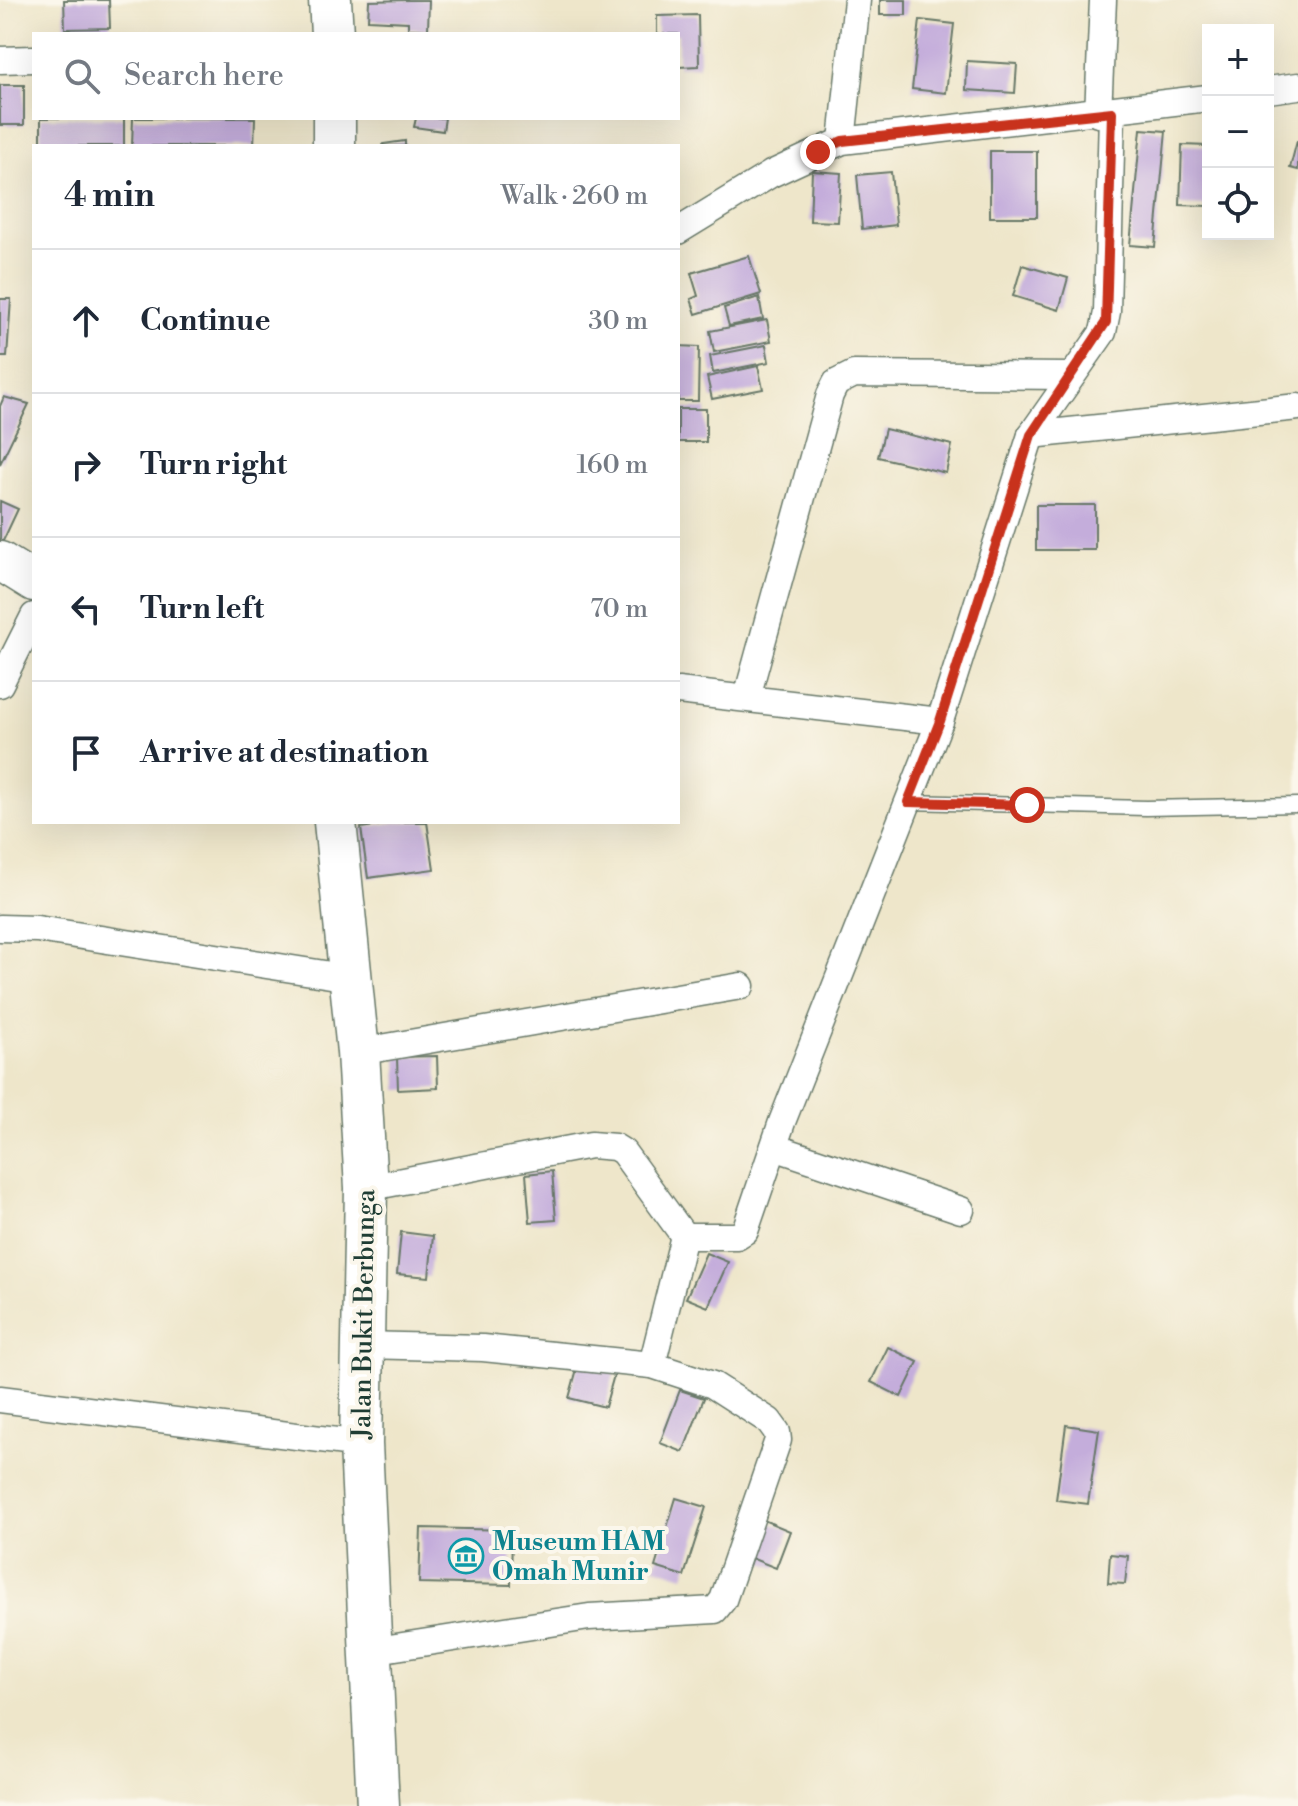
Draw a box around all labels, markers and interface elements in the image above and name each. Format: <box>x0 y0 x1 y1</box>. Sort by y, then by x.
map controls <box>1202 24 1274 240</box>
button: + <box>1202 24 1274 96</box>
search box <box>32 32 680 120</box>
icon: search <box>60 54 104 98</box>
text: Search here <box>124 57 284 95</box>
button: − <box>1202 96 1274 168</box>
route end <box>800 134 836 170</box>
button: locate <box>1202 168 1274 240</box>
text: 4 min <box>64 175 155 217</box>
text: Walk · 260 m <box>501 180 648 212</box>
icon: ahead <box>64 299 108 343</box>
text: Continue <box>140 302 271 340</box>
text: 30 m <box>588 305 648 337</box>
icon: right <box>64 443 108 487</box>
text: Turn right <box>140 446 287 484</box>
text: 160 m <box>577 449 648 481</box>
icon: left <box>64 587 108 631</box>
text: Turn left <box>140 590 264 628</box>
text: 70 m <box>590 593 648 625</box>
icon: arrive <box>64 731 108 775</box>
text: Arrive at destination <box>140 734 429 772</box>
route start <box>1009 787 1045 823</box>
street label: Jalan Bukit Berbunga <box>346 1188 382 1440</box>
place label: Museum HAM Omah Munir <box>492 1526 665 1588</box>
museum icon: Museum HAM Omah Munir <box>447 1537 485 1575</box>

